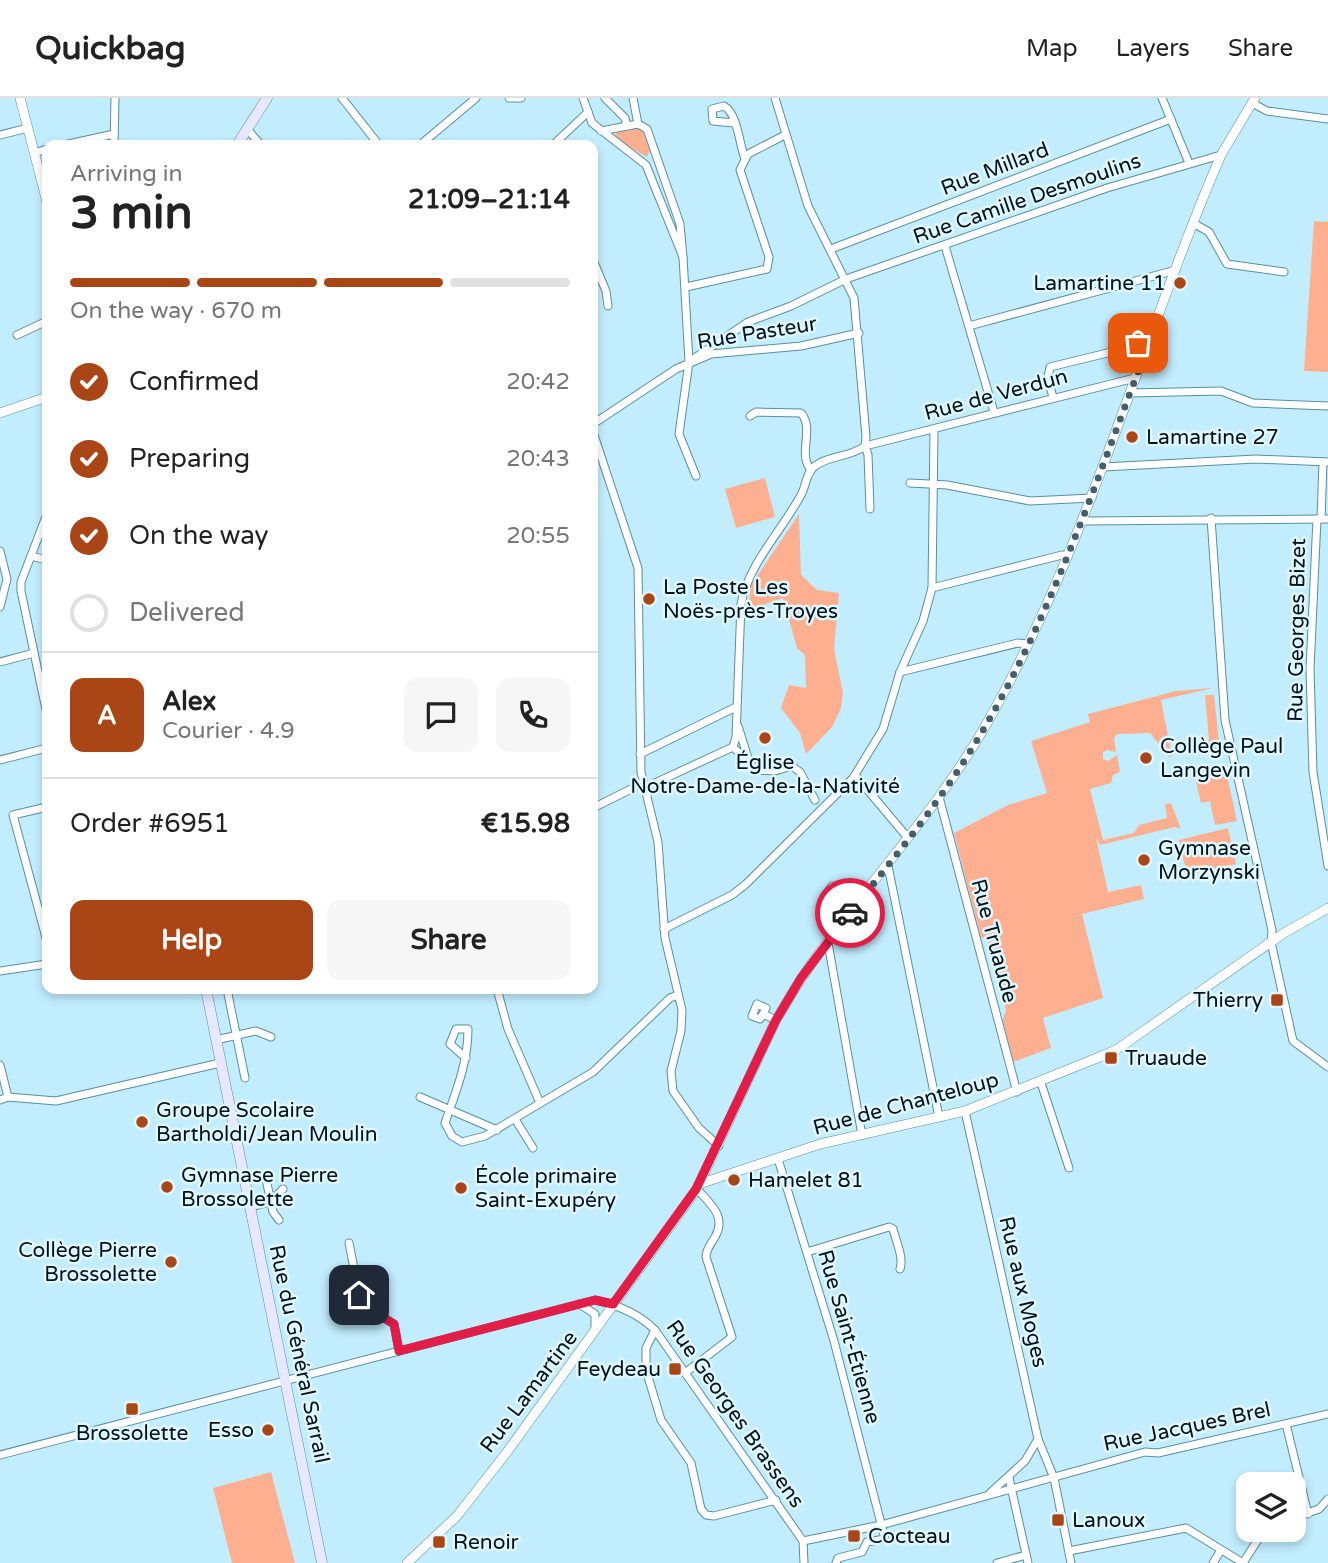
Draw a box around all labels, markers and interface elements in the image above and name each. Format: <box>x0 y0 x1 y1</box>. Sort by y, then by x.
text: Quickbag <box>35 29 186 68</box>
text: Map <box>1026 34 1078 63</box>
text: Layers <box>1116 34 1190 63</box>
text: Share <box>1228 34 1293 63</box>
street label: Rue Millard <box>937 137 1053 201</box>
street label: Rue Camille Desmoulins <box>910 148 1144 250</box>
text: Arriving in <box>70 160 183 188</box>
text: 21:09–21:14 <box>408 184 570 215</box>
text: 3 min <box>70 186 193 241</box>
place label: Lamartine 11 <box>1033 271 1166 296</box>
marker: Lamartine 11 <box>1172 275 1188 291</box>
text: On the way · 670 m <box>70 297 282 325</box>
street label: Rue Pasteur <box>695 311 819 355</box>
pin <box>1108 313 1168 373</box>
icon: bag <box>1119 324 1157 362</box>
icon: check <box>70 363 108 401</box>
street label: Rue de Verdun <box>922 364 1070 426</box>
text: Confirmed <box>129 366 259 397</box>
text: 20:42 <box>506 368 570 396</box>
place label: Lamartine 27 <box>1146 425 1279 450</box>
marker: Lamartine 27 <box>1124 429 1140 445</box>
icon: check <box>70 440 108 478</box>
text: Preparing <box>129 443 250 474</box>
text: 20:43 <box>506 445 570 473</box>
icon: check <box>70 517 108 555</box>
text: On the way <box>129 520 269 551</box>
text: 20:55 <box>506 522 570 550</box>
street label: Rue Georges Bizet <box>1283 538 1311 722</box>
place label: La Poste Les Noës-près-Troyes <box>663 575 838 624</box>
marker: La Poste Les Noës-près-Troyes <box>641 591 657 607</box>
text: Delivered <box>129 597 245 628</box>
button: chat <box>404 678 478 752</box>
button: phone <box>496 678 570 752</box>
text: Alex <box>162 686 216 717</box>
text: A <box>97 700 117 731</box>
text: Courier · 4.9 <box>162 717 295 745</box>
marker: Église Notre-Dame-de-la-Nativité <box>757 730 773 746</box>
place label: Collège Paul Langevin <box>1160 734 1283 783</box>
place label: Église Notre-Dame-de-la-Nativité <box>630 750 900 799</box>
marker: Collège Paul Langevin <box>1138 750 1154 766</box>
text: Order #6951 <box>70 808 230 839</box>
text: €15.98 <box>480 808 570 839</box>
place label: Gymnase Morzynski <box>1158 836 1260 885</box>
marker: Gymnase Morzynski <box>1136 852 1152 868</box>
street label: Rue Truaude <box>965 876 1023 1006</box>
courier <box>815 878 885 948</box>
icon: car <box>831 894 869 932</box>
button: Help <box>70 900 313 980</box>
button: Share <box>327 900 570 980</box>
place label: Thierry <box>1193 988 1263 1013</box>
marker: Thierry <box>1269 992 1285 1008</box>
place label: Truaude <box>1125 1046 1207 1071</box>
marker: Truaude <box>1103 1050 1119 1066</box>
street label: Rue de Chanteloup <box>810 1067 1002 1141</box>
place label: Groupe Scolaire Bartholdi/Jean Moulin <box>156 1098 378 1147</box>
marker: Groupe Scolaire Bartholdi/Jean Moulin <box>134 1114 150 1130</box>
place label: Gymnase Pierre Brossolette <box>181 1163 338 1212</box>
place label: École primaire Saint-Exupéry <box>475 1164 617 1213</box>
place label: Hamelet 81 <box>748 1168 864 1193</box>
marker: Hamelet 81 <box>726 1172 742 1188</box>
marker: Gymnase Pierre Brossolette <box>159 1179 175 1195</box>
marker: École primaire Saint-Exupéry <box>453 1180 469 1196</box>
street label: Rue aux Moges <box>993 1214 1053 1370</box>
place label: Collège Pierre Brossolette <box>18 1238 157 1287</box>
street label: Rue du Général Sarrail <box>264 1242 334 1466</box>
street label: Rue Saint-Étienne <box>812 1247 886 1427</box>
marker: Collège Pierre Brossolette <box>163 1254 179 1270</box>
pin <box>329 1265 389 1325</box>
icon: home <box>340 1276 378 1314</box>
street label: Rue Georges Brassens <box>661 1315 809 1513</box>
street label: Rue Lamartine <box>475 1326 583 1458</box>
place label: Feydeau <box>577 1357 661 1382</box>
marker: Feydeau <box>667 1361 683 1377</box>
street label: Rue Jacques Brel <box>1101 1397 1273 1457</box>
marker: Brossolette <box>124 1401 140 1417</box>
place label: Esso <box>208 1418 254 1443</box>
place label: Brossolette <box>76 1421 188 1446</box>
marker: Esso <box>260 1422 276 1438</box>
map controls <box>1236 1472 1306 1542</box>
button: layers <box>1236 1472 1306 1542</box>
place label: Lanoux <box>1072 1508 1145 1533</box>
marker: Lanoux <box>1050 1512 1066 1528</box>
place label: Cocteau <box>868 1524 951 1549</box>
marker: Cocteau <box>846 1528 862 1544</box>
place label: Renoir <box>453 1530 519 1555</box>
marker: Renoir <box>431 1534 447 1550</box>

